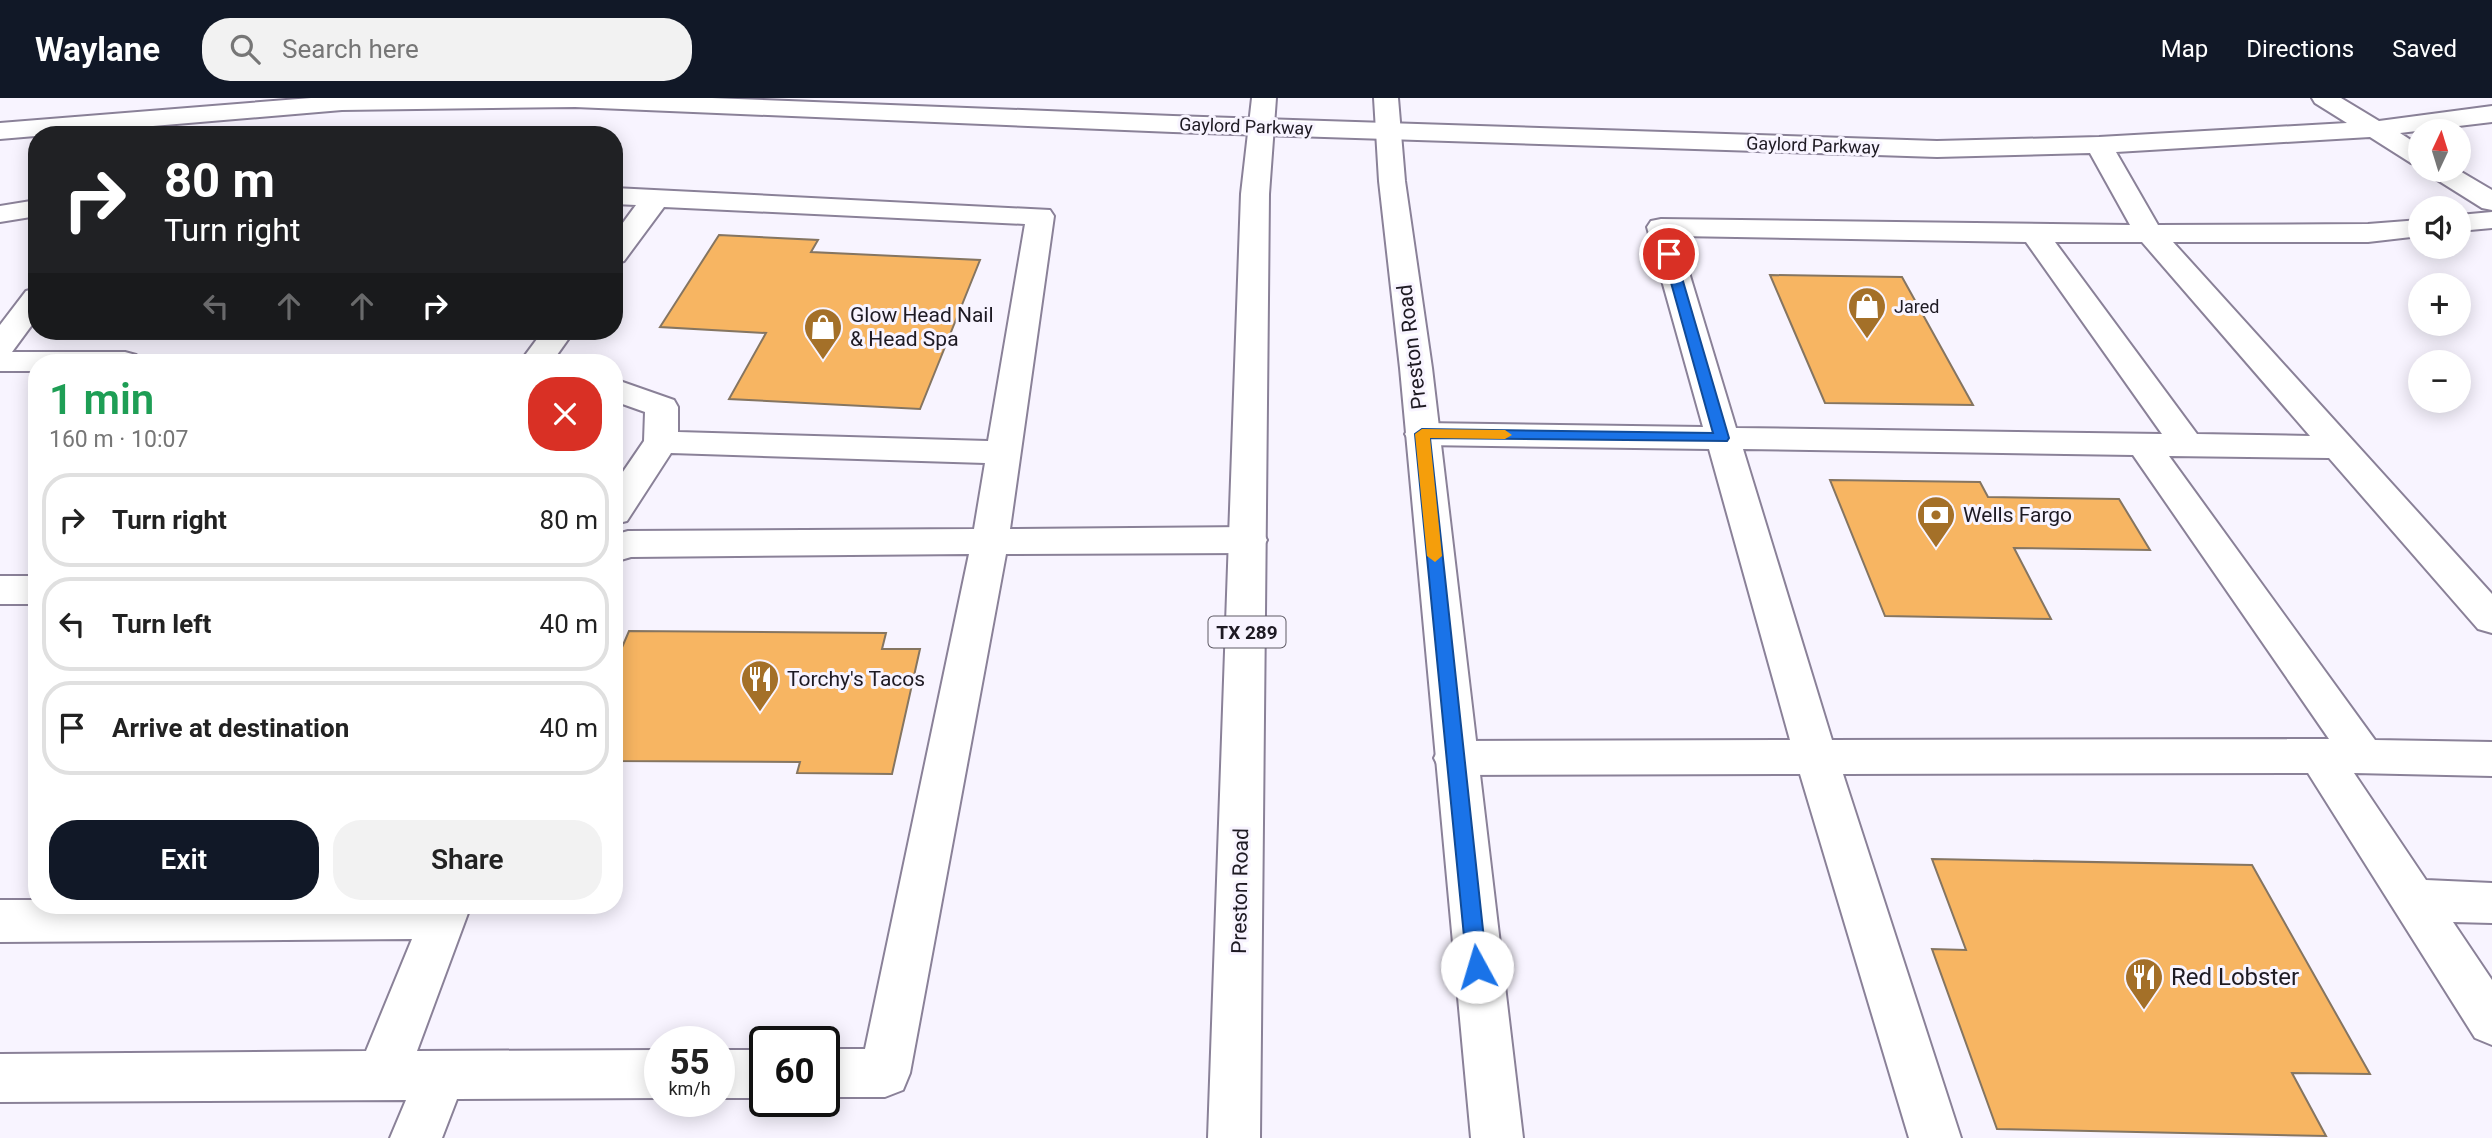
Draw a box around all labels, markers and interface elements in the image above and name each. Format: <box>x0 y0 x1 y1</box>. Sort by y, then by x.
search box <box>202 18 692 81</box>
text: Waylane <box>35 30 160 69</box>
icon: search <box>226 30 264 68</box>
text: Search here <box>282 34 419 64</box>
text: Map <box>2161 35 2208 63</box>
text: Directions <box>2246 35 2354 63</box>
text: Saved <box>2392 35 2457 63</box>
street label: Gaylord Parkway <box>1179 113 1314 139</box>
north arrow <box>2408 119 2471 182</box>
map controls <box>2408 119 2471 413</box>
street label: Gaylord Parkway <box>1746 132 1881 158</box>
text: 80 m <box>164 152 275 209</box>
icon: right <box>49 154 140 245</box>
button: sound <box>2408 196 2471 259</box>
text: Turn right <box>164 211 300 249</box>
pin <box>1639 224 1699 284</box>
icon: arrive <box>1650 235 1688 273</box>
button: + <box>2408 273 2471 336</box>
street label: Preston Road <box>1392 283 1432 411</box>
shop icon: Jared <box>1846 285 1888 340</box>
icon: left <box>197 287 235 325</box>
icon: ahead <box>270 287 308 325</box>
icon: ahead <box>343 287 381 325</box>
icon: right <box>416 287 454 325</box>
place label: Jared <box>1894 296 1939 317</box>
place label: Glow Head Nail & Head Spa <box>850 303 994 351</box>
shop icon: Glow Head Nail & Head Spa <box>802 306 844 361</box>
button: − <box>2408 350 2471 413</box>
text: 1 min <box>49 375 154 424</box>
button: close <box>528 377 602 451</box>
text: 160 m · 10:07 <box>49 426 188 453</box>
bank icon: Wells Fargo <box>1915 494 1957 549</box>
icon: right <box>53 501 91 539</box>
place label: Wells Fargo <box>1963 503 2072 527</box>
text: Turn right <box>112 505 227 535</box>
text: 80 m <box>540 505 598 535</box>
icon: left <box>53 605 91 643</box>
text: Turn left <box>112 609 211 639</box>
text: 40 m <box>540 609 598 639</box>
road number: TX 289 <box>1208 617 1286 648</box>
restaurant icon: Torchy's Tacos <box>739 658 781 713</box>
place label: Torchy's Tacos <box>787 667 925 691</box>
icon: arrive <box>53 709 91 747</box>
text: Arrive at destination <box>112 713 349 743</box>
text: 40 m <box>540 713 598 743</box>
button: Exit <box>49 820 319 900</box>
button: Share <box>333 820 602 900</box>
street label: Preston Road <box>1227 828 1253 954</box>
position arrow <box>1440 930 1514 1004</box>
restaurant icon: Red Lobster <box>2123 956 2165 1011</box>
place label: Red Lobster <box>2171 963 2299 991</box>
speed limit sign: 60 <box>749 1026 840 1117</box>
text: 55 <box>669 1042 710 1083</box>
text: km/h <box>668 1078 711 1099</box>

